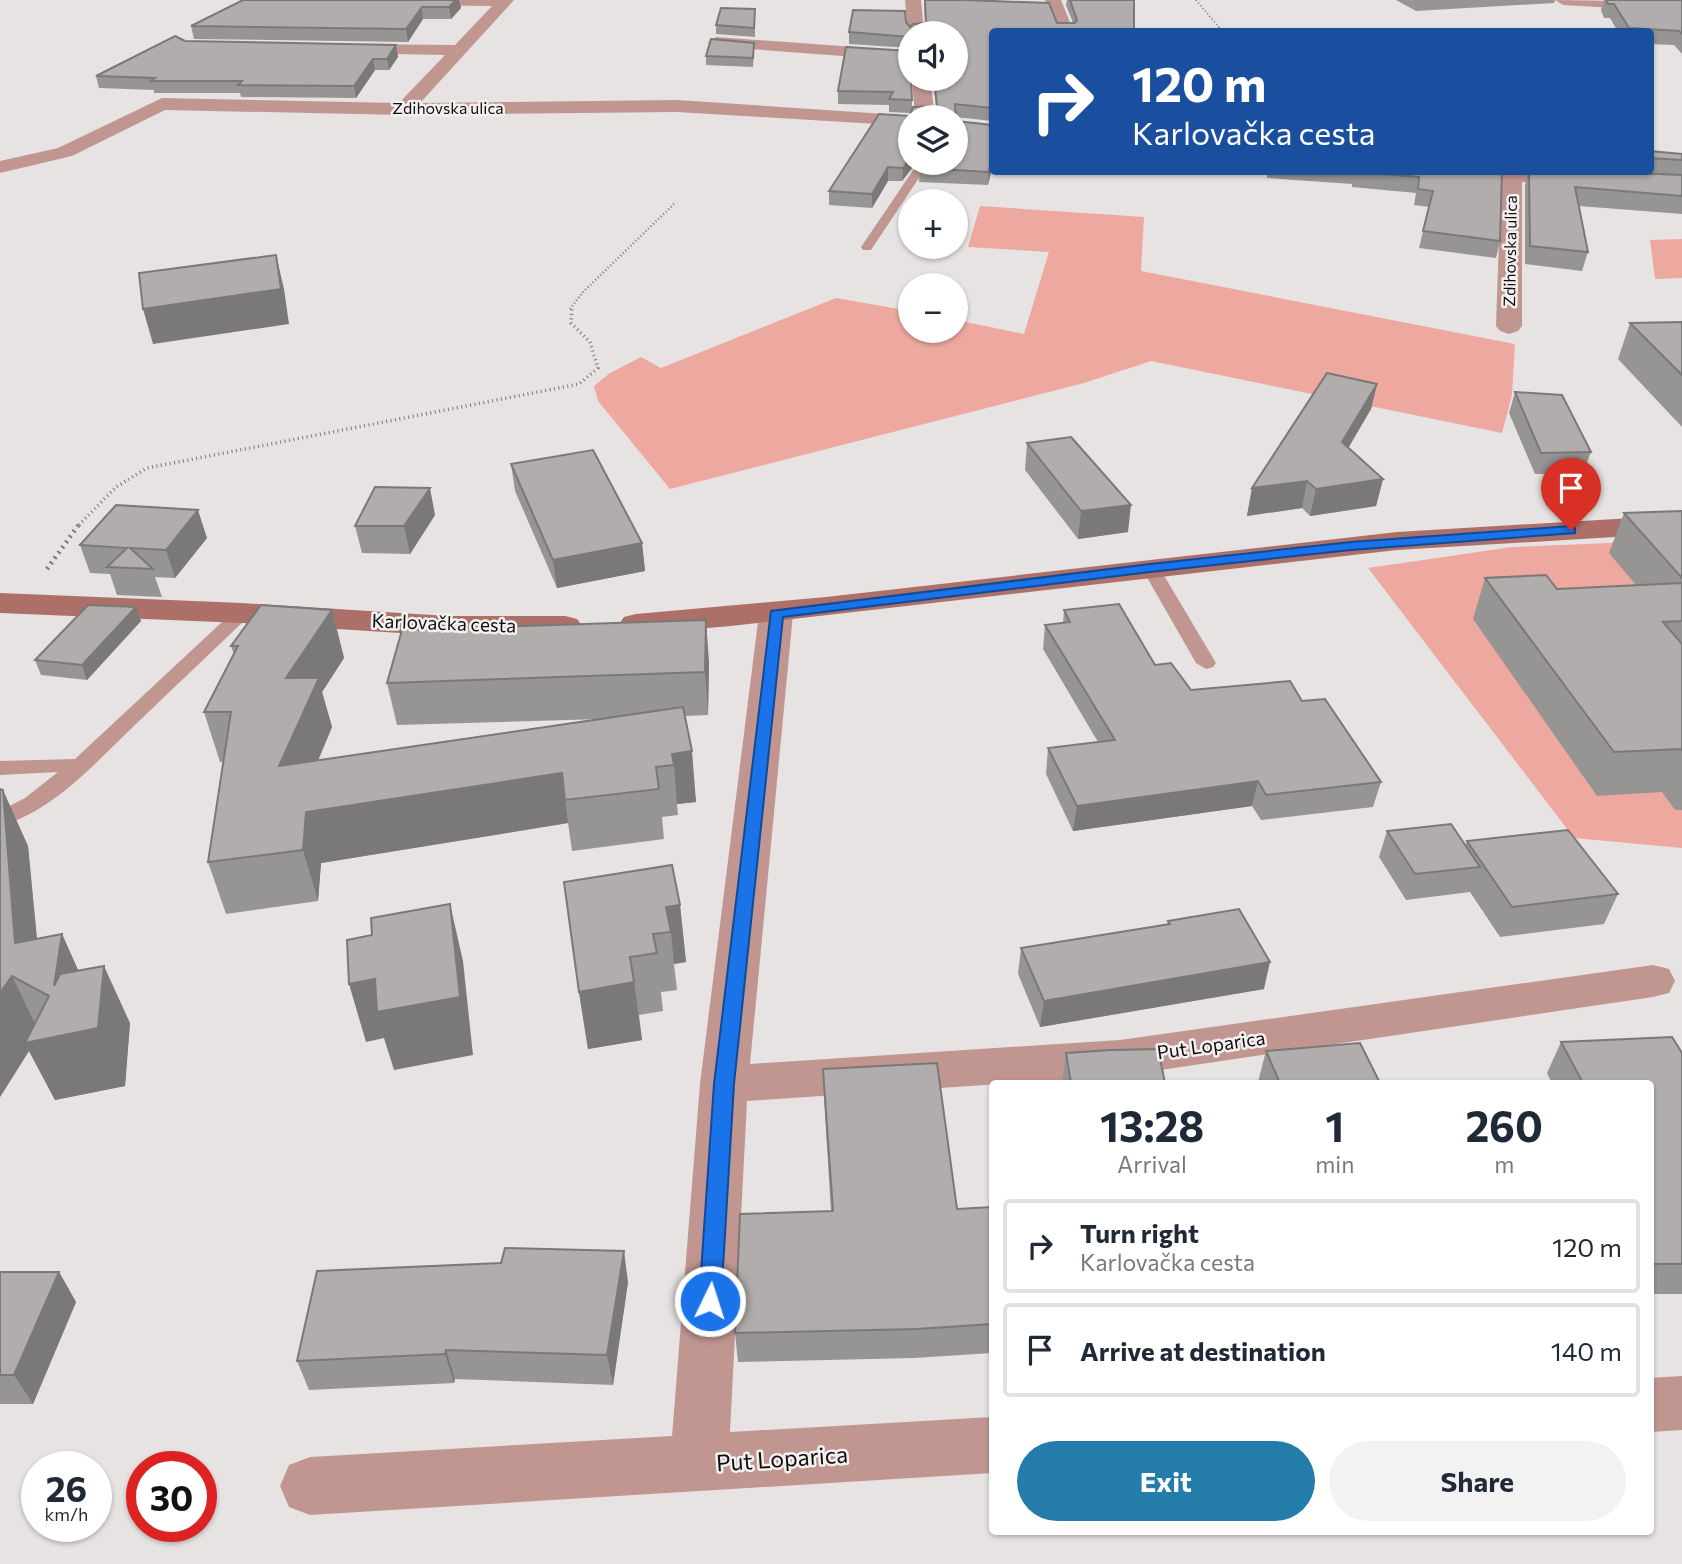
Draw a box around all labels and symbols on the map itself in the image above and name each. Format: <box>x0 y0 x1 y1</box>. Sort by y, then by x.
street label: Zdihovska ulica <box>392 98 504 117</box>
street label: Zdihovska ulica <box>1499 195 1520 307</box>
pin <box>1541 458 1601 530</box>
street label: Karlovačka cesta <box>371 608 517 637</box>
street label: Put Loparica <box>1155 1026 1267 1063</box>
position arrow <box>673 1264 747 1338</box>
street label: Put Loparica <box>715 1439 849 1477</box>
speed limit sign: 30 <box>126 1451 217 1542</box>

